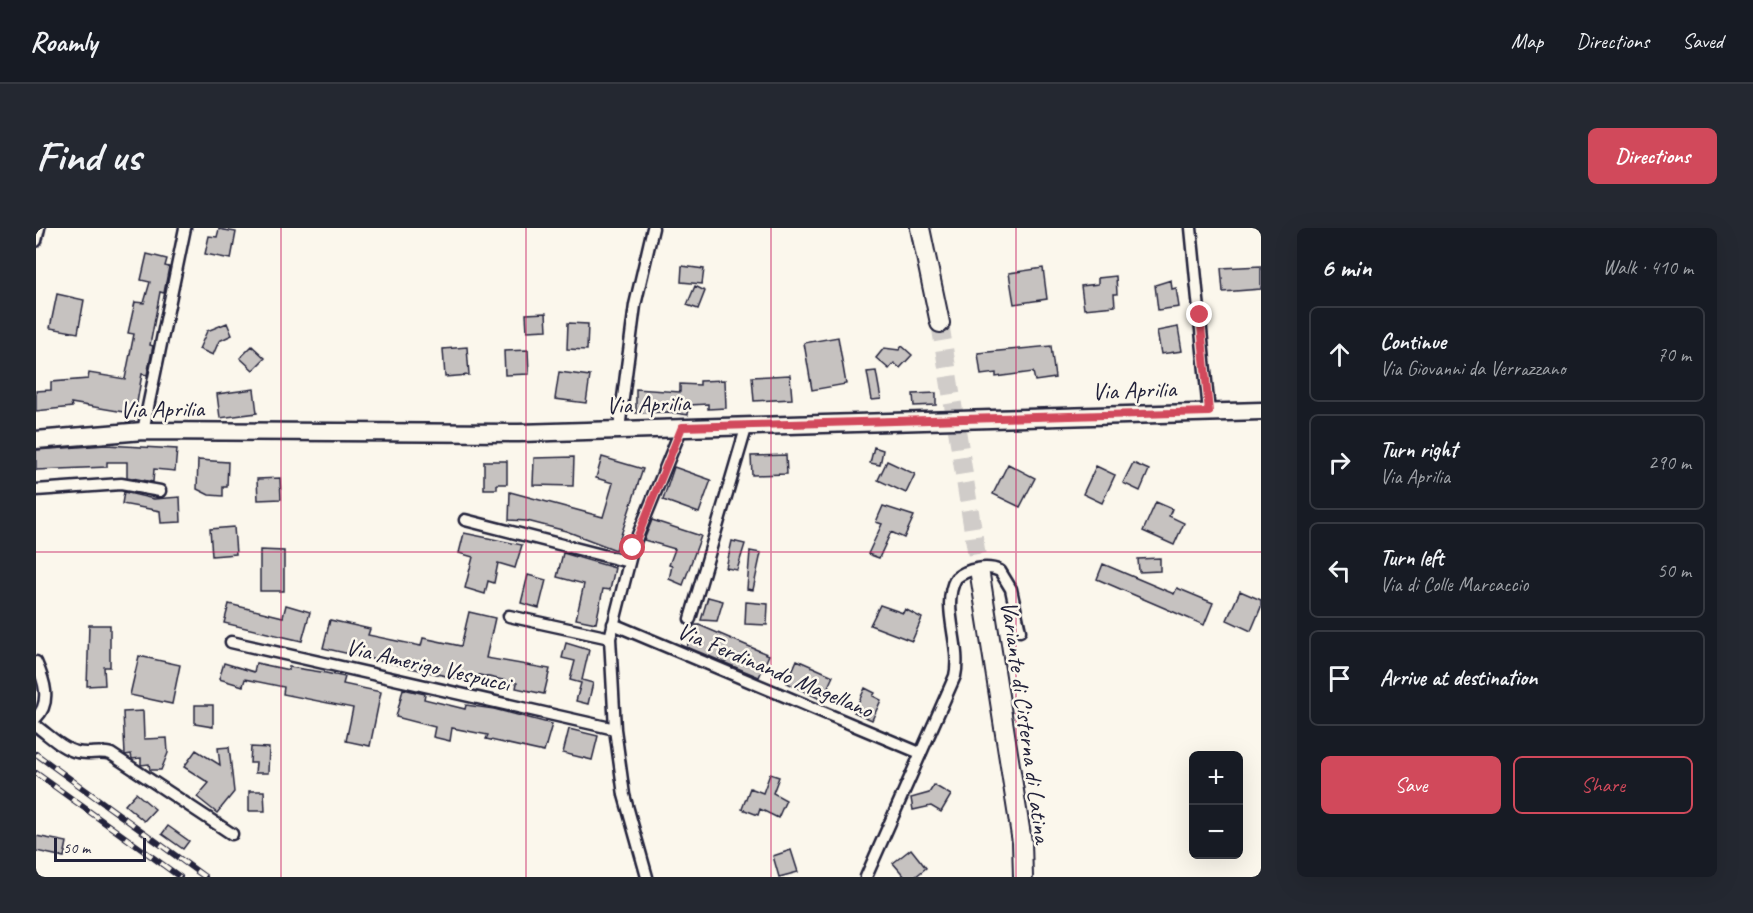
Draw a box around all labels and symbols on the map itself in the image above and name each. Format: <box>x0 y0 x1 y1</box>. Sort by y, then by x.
route end <box>1186 301 1212 327</box>
street label: Via Aprilia <box>1091 373 1178 406</box>
street label: Via Aprilia <box>605 387 692 420</box>
street label: Via Aprilia <box>120 393 206 425</box>
route start <box>619 534 645 560</box>
street label: Variante di Cisterna di Latina <box>994 599 1058 847</box>
street label: Via Ferdinando Magellano <box>673 615 879 725</box>
street label: Via Amerigo Vespucci <box>343 632 516 699</box>
scale bar <box>54 835 146 862</box>

